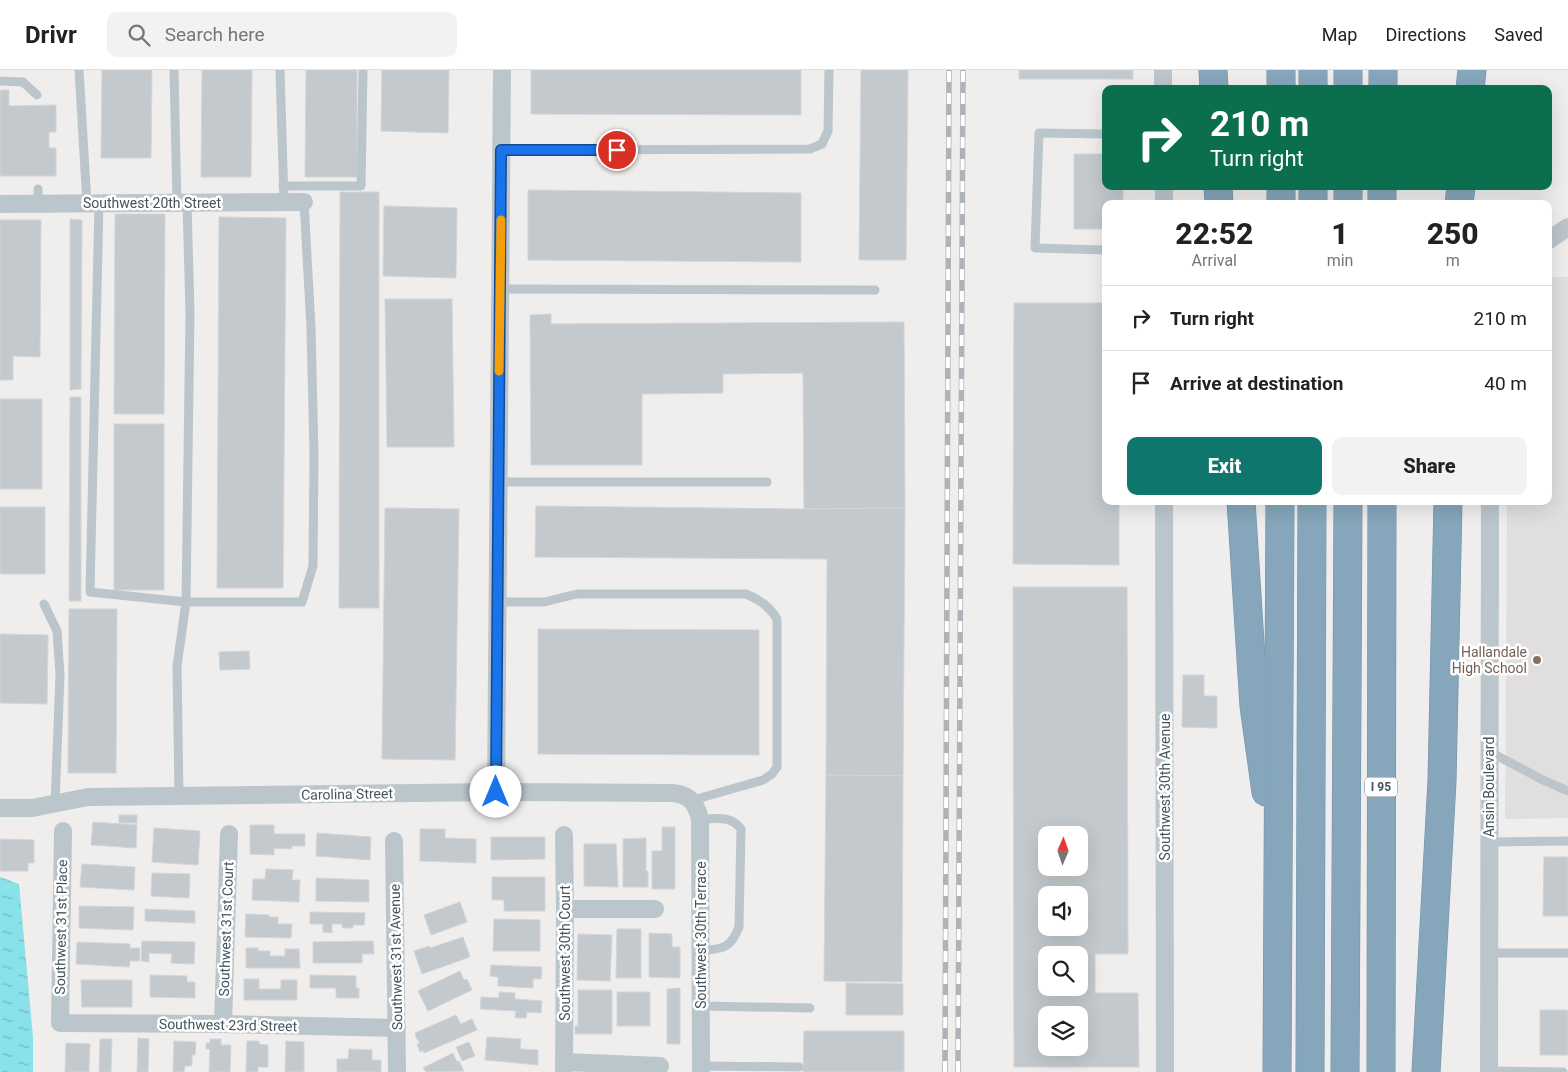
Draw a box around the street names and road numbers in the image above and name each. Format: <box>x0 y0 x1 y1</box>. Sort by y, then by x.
street label: Southwest 20th Street <box>83 195 221 211</box>
street label: Southwest 30th Avenue <box>1157 714 1173 860</box>
street label: Ansin Boulevard <box>1481 737 1497 837</box>
road number: I 95 <box>1365 778 1397 796</box>
street label: Carolina Street <box>301 785 393 803</box>
street label: Southwest 31st Place <box>52 859 70 995</box>
street label: Southwest 31st Court <box>216 861 236 997</box>
street label: Southwest 30th Terrace <box>693 861 709 1009</box>
street label: Southwest 31st Avenue <box>387 884 405 1030</box>
street label: Southwest 30th Court <box>557 885 573 1021</box>
street label: Southwest 23rd Street <box>159 1016 298 1034</box>

